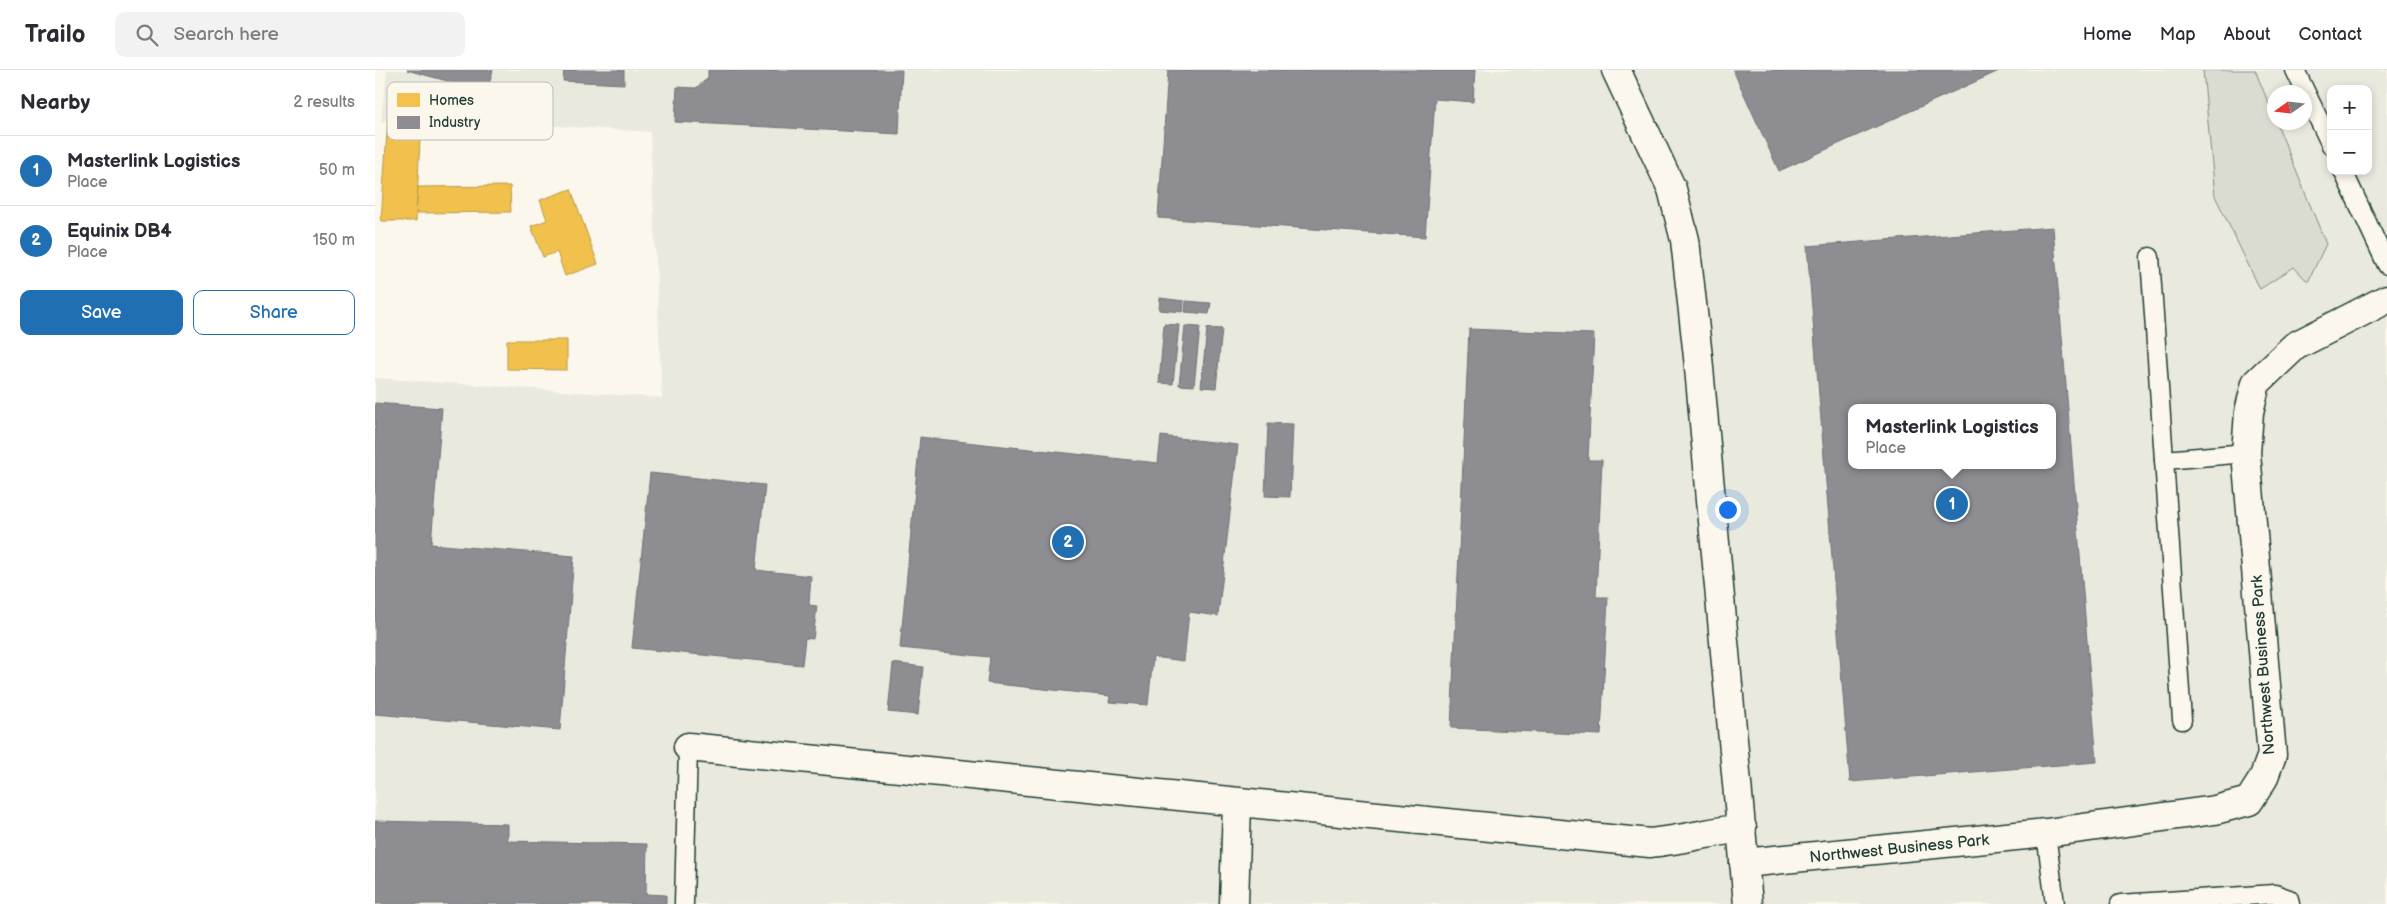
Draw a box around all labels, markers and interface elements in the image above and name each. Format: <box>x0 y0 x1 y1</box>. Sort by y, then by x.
search box <box>115 12 465 57</box>
text: Trailo <box>25 20 85 49</box>
icon: search <box>133 21 161 49</box>
text: Search here <box>173 23 279 46</box>
text: Home <box>2083 24 2132 45</box>
text: Map <box>2160 24 2196 45</box>
text: About <box>2224 24 2271 45</box>
text: Contact <box>2299 24 2362 45</box>
legend <box>387 82 553 140</box>
north arrow <box>2267 85 2312 130</box>
map controls <box>2327 85 2372 175</box>
button: + <box>2327 85 2372 130</box>
text: Nearby <box>20 90 90 115</box>
text: Homes <box>429 92 474 109</box>
text: 2 results <box>293 93 355 112</box>
text: Industry <box>429 114 481 131</box>
button: − <box>2327 130 2372 175</box>
text: Masterlink Logistics <box>67 150 240 173</box>
text: 1 <box>33 161 39 180</box>
text: 50 m <box>319 161 355 180</box>
text: Place <box>67 173 108 192</box>
text: Equinix DB4 <box>67 220 172 243</box>
text: 2 <box>31 231 41 250</box>
text: 150 m <box>313 231 355 250</box>
text: Place <box>67 243 108 262</box>
button: Save <box>20 290 183 335</box>
button: Share <box>193 290 355 335</box>
popup <box>1848 404 2056 469</box>
text: Masterlink Logistics <box>1865 416 2039 439</box>
text: Place <box>1865 439 1906 458</box>
pin: 1 <box>1936 485 1968 523</box>
your location <box>1715 497 1741 523</box>
pin: 2 <box>1052 523 1084 561</box>
street label: Northwest Business Park <box>2248 574 2279 755</box>
street label: Northwest Business Park <box>1809 831 1990 867</box>

